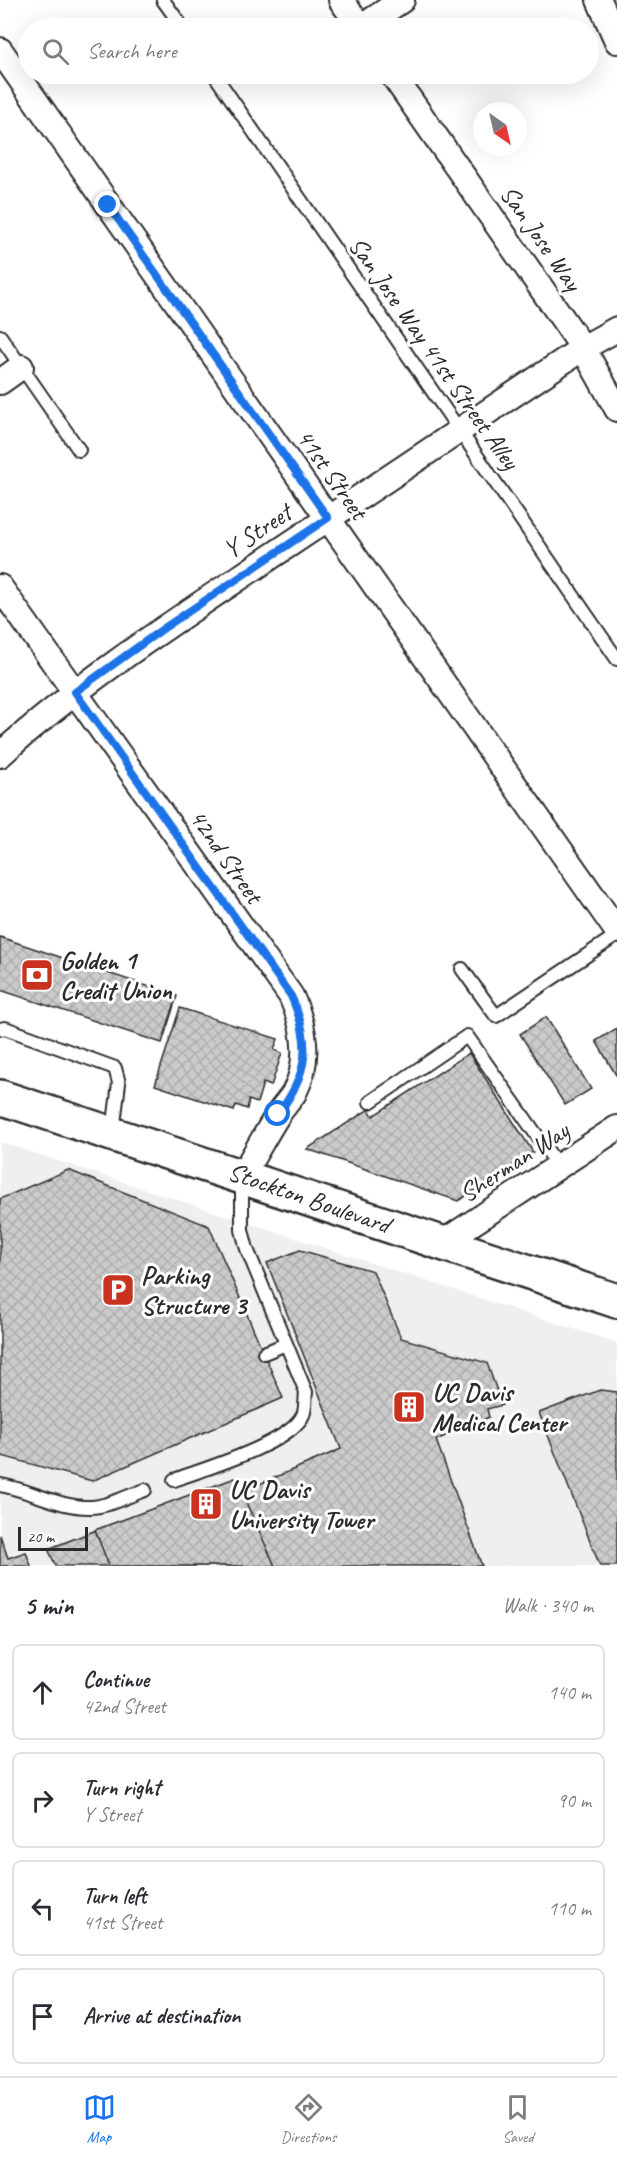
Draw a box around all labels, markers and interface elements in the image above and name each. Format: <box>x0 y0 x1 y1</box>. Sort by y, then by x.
search box <box>18 18 599 84</box>
icon: search <box>39 35 72 68</box>
text: Search here <box>87 37 177 65</box>
north arrow <box>473 102 527 156</box>
street label: San Jose Way <box>493 179 591 299</box>
route end <box>94 191 120 217</box>
street label: San Jose Way 41st Street Alley <box>341 230 528 477</box>
street label: 41st Street <box>289 422 377 528</box>
street label: Y Street <box>216 494 300 566</box>
street label: 42nd Street <box>182 802 272 912</box>
place label: Golden 1 Credit Union <box>60 944 173 1007</box>
bank icon: Golden 1 Credit Union <box>19 957 55 993</box>
route start <box>264 1100 290 1126</box>
street label: Sherman Way <box>453 1113 577 1210</box>
street label: Stockton Boulevard <box>224 1155 398 1242</box>
place label: Parking Structure 3 <box>141 1259 248 1322</box>
parking icon: Parking Structure 3 <box>100 1272 136 1308</box>
place label: UC Davis Medical Center <box>432 1376 569 1439</box>
building icon: UC Davis Medical Center <box>391 1389 427 1425</box>
place label: UC Davis University Tower <box>229 1473 376 1536</box>
building icon: UC Davis University Tower <box>188 1486 224 1522</box>
scale bar <box>18 1524 88 1552</box>
text: 20 m <box>27 1527 54 1547</box>
text: 5 min <box>24 1589 73 1622</box>
text: Walk · 340 m <box>503 1593 593 1618</box>
text: Continue <box>83 1666 149 1694</box>
icon: ahead <box>26 1676 59 1709</box>
text: 140 m <box>548 1680 591 1705</box>
text: 42nd Street <box>83 1694 166 1719</box>
text: Turn right <box>83 1774 160 1802</box>
icon: right <box>26 1784 59 1817</box>
text: 90 m <box>557 1788 591 1813</box>
text: Y Street <box>83 1802 141 1827</box>
text: Turn left <box>83 1882 147 1910</box>
icon: left <box>26 1892 59 1925</box>
text: 110 m <box>548 1896 591 1921</box>
text: 41st Street <box>83 1910 162 1935</box>
icon: arrive <box>26 2000 59 2033</box>
text: Arrive at destination <box>83 2002 240 2030</box>
tab: Map <box>83 2091 116 2147</box>
tab: Directions <box>281 2091 336 2147</box>
tab: Saved <box>501 2091 534 2147</box>

